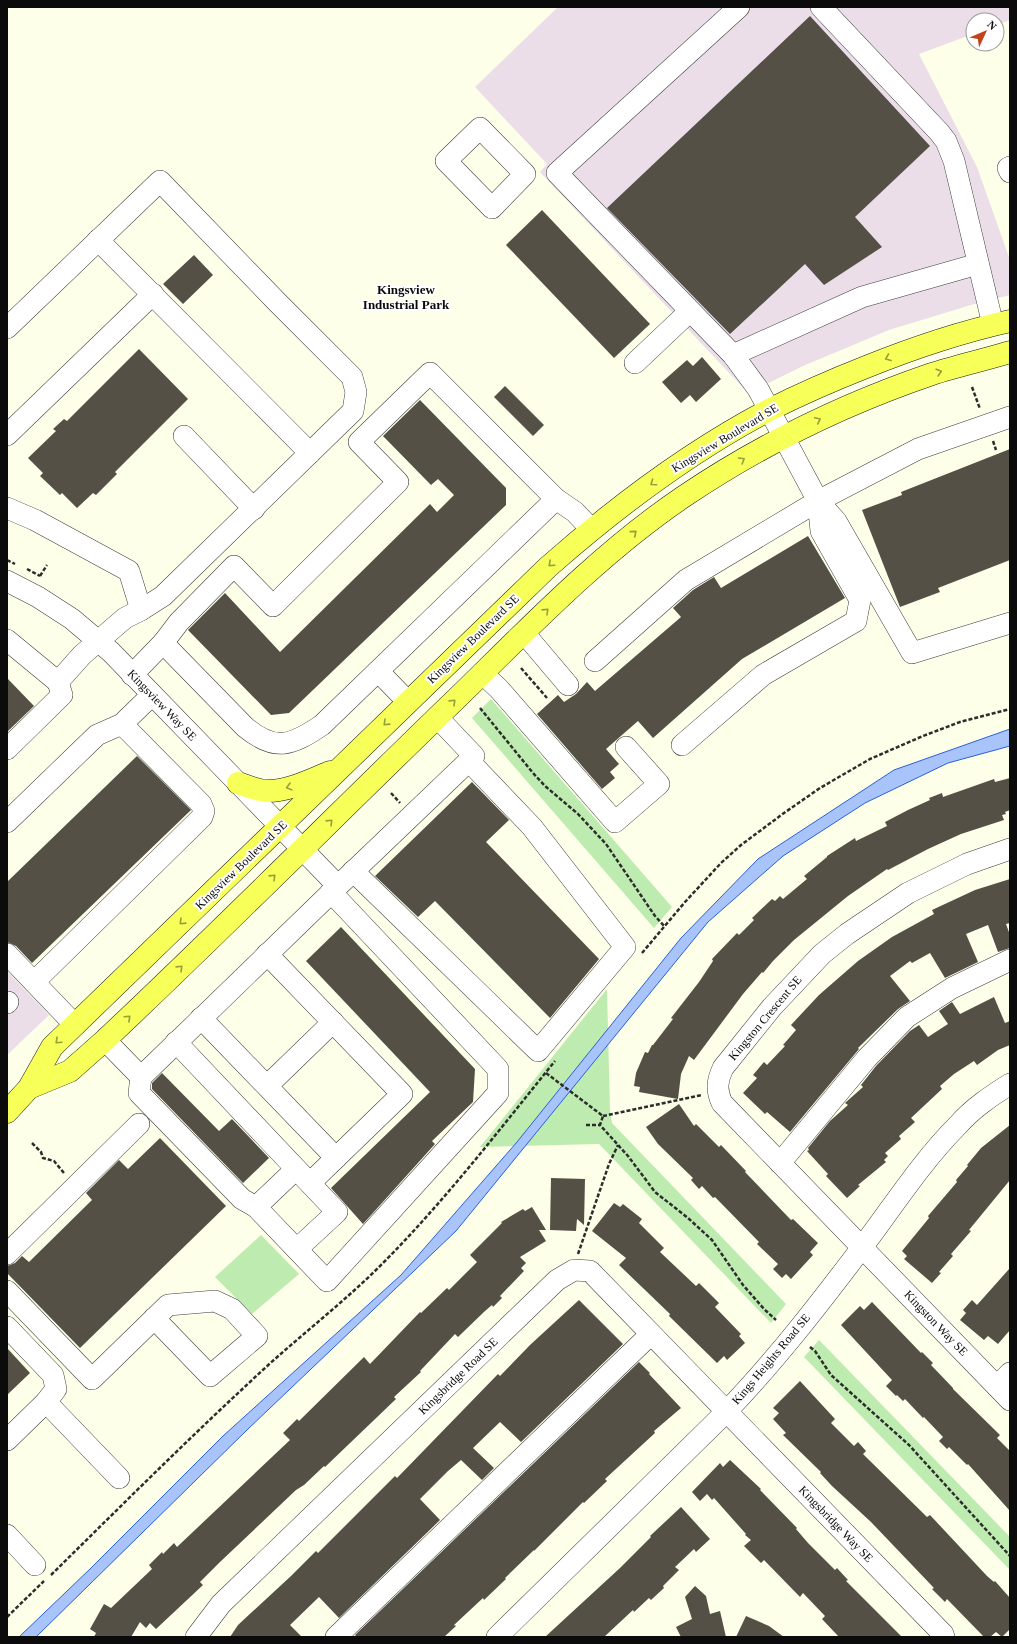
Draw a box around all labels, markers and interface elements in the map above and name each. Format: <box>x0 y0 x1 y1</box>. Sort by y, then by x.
north arrow <box>965 12 1005 52</box>
text: N <box>985 18 999 32</box>
district label: Kingsview Industrial Park <box>363 282 450 312</box>
one-way arrow <box>884 354 891 362</box>
one-way arrow <box>936 368 943 377</box>
street label: Kingsview Boulevard SE <box>669 401 781 475</box>
one-way arrow <box>814 417 822 425</box>
one-way arrow <box>738 458 745 465</box>
one-way arrow <box>650 478 657 485</box>
one-way arrow <box>630 531 637 538</box>
one-way arrow <box>549 559 556 566</box>
street label: Kingsview Boulevard SE <box>424 592 522 686</box>
one-way arrow <box>541 609 549 616</box>
street label: Kingsview Way SE <box>124 667 200 743</box>
one-way arrow <box>448 699 456 706</box>
one-way arrow <box>383 719 391 726</box>
one-way arrow <box>286 782 293 791</box>
street label: Kingsview Boulevard SE <box>192 818 290 912</box>
one-way arrow <box>325 819 333 827</box>
one-way arrow <box>268 874 276 881</box>
one-way arrow <box>179 917 187 925</box>
one-way arrow <box>175 965 183 972</box>
street label: Kingston Crescent SE <box>726 973 804 1063</box>
one-way arrow <box>123 1015 131 1023</box>
one-way arrow <box>55 1037 63 1044</box>
street label: Kingston Way SE <box>901 1287 971 1359</box>
street label: Kings Heights Road SE <box>729 1311 813 1407</box>
street label: Kingsbridge Road SE <box>415 1335 501 1417</box>
street label: Kingsbridge Way SE <box>796 1483 876 1565</box>

